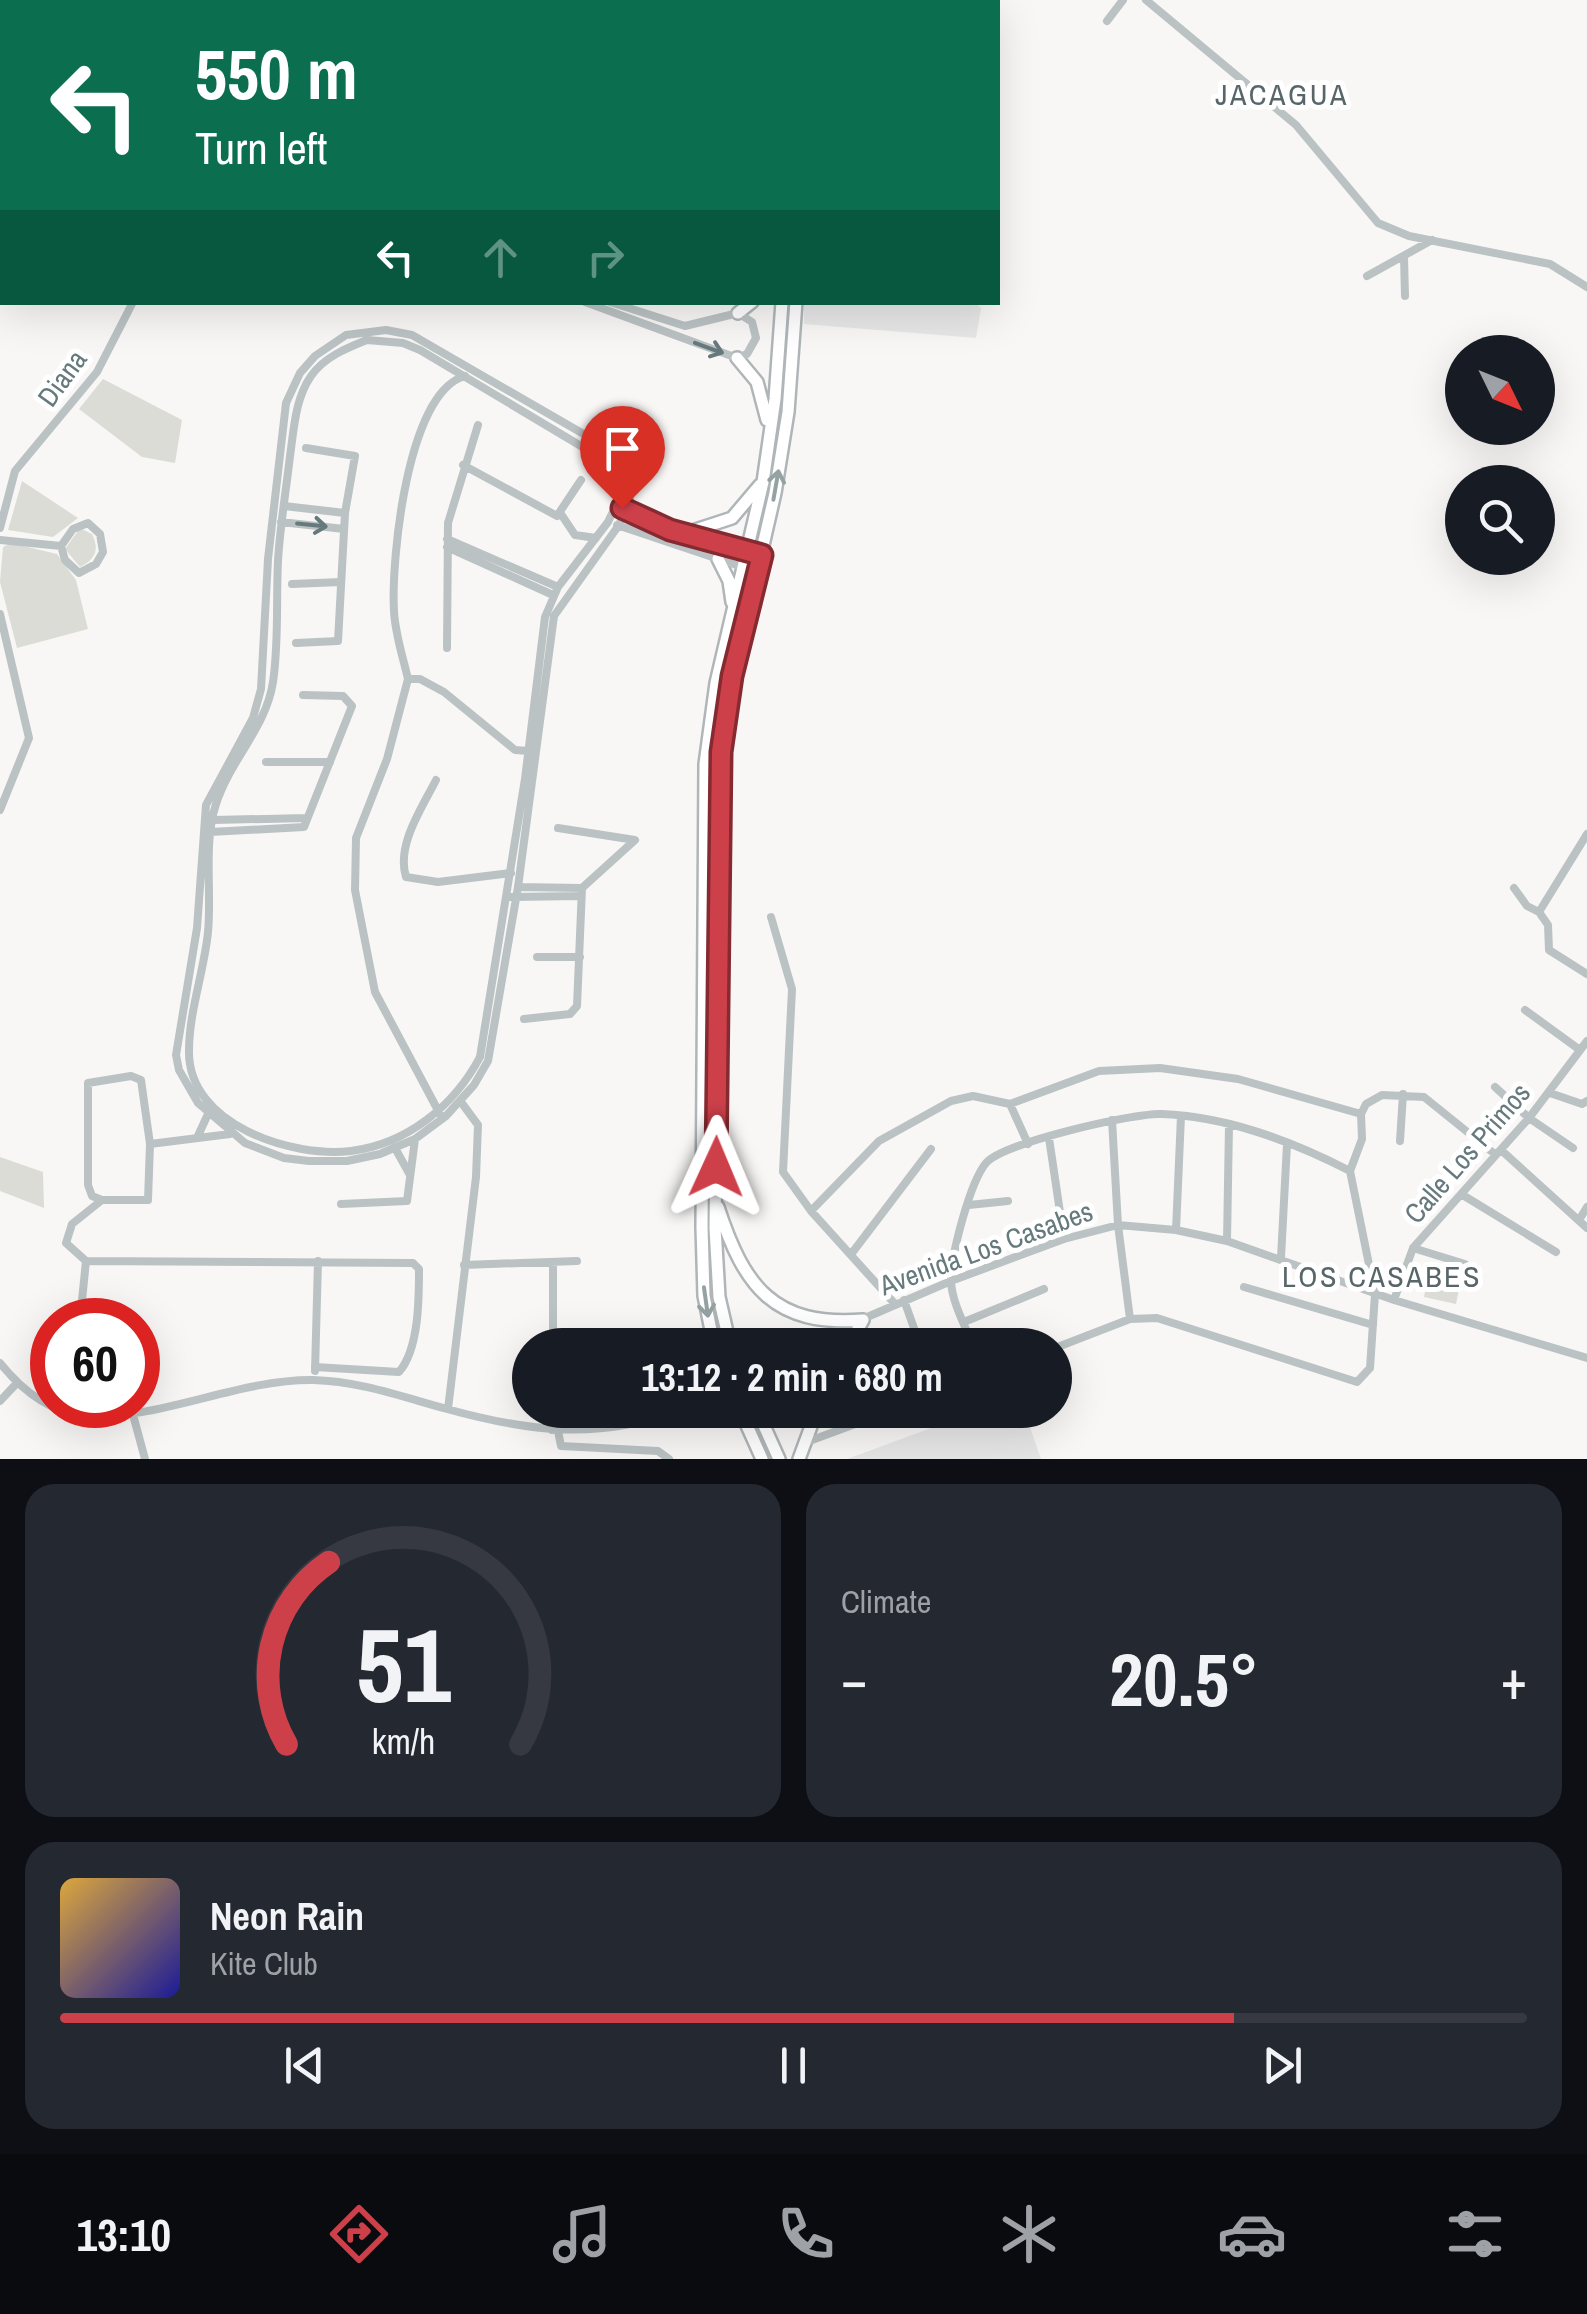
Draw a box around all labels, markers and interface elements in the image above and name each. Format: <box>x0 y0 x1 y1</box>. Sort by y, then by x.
text: 550 m <box>195 27 358 121</box>
icon: left <box>30 40 160 170</box>
district label: JACAGUA <box>1215 74 1349 114</box>
text: Turn left <box>195 117 327 178</box>
icon: left <box>368 230 423 285</box>
icon: ahead <box>473 230 528 285</box>
icon: right <box>578 230 633 285</box>
north arrow <box>1445 335 1555 445</box>
map controls <box>1445 335 1555 575</box>
one-way arrow <box>693 340 724 358</box>
street label: Diana <box>29 342 96 414</box>
pin <box>580 406 665 509</box>
icon: arrive <box>595 421 650 476</box>
button: search <box>1445 465 1555 575</box>
one-way arrow <box>767 469 786 502</box>
one-way arrow <box>296 516 328 535</box>
street label: Calle Los Primos <box>1395 1075 1539 1231</box>
position arrow <box>664 1115 768 1219</box>
street label: Avenida Los Casabes <box>873 1192 1098 1305</box>
district label: LOS CASABES <box>1282 1256 1482 1296</box>
one-way arrow <box>697 1286 716 1318</box>
speed limit sign: 60 <box>30 1298 160 1428</box>
text: 13:12 · 2 min · 680 m <box>641 1352 943 1403</box>
text: Climate <box>841 1580 931 1623</box>
text: 51 <box>356 1594 451 1734</box>
text: 20.5° <box>1109 1628 1259 1729</box>
text: − <box>841 1642 867 1716</box>
text: + <box>1501 1642 1527 1716</box>
text: km/h <box>371 1717 435 1765</box>
text: Neon Rain <box>210 1891 364 1942</box>
text: Kite Club <box>210 1942 318 1985</box>
icon: previous <box>277 2038 332 2093</box>
icon: pause <box>766 2038 821 2093</box>
icon: next <box>1255 2038 1310 2093</box>
icon: directions <box>324 2199 394 2269</box>
icon: music <box>547 2199 617 2269</box>
icon: phone <box>771 2199 841 2269</box>
icon: climate <box>994 2199 1064 2269</box>
icon: car <box>1217 2199 1287 2269</box>
icon: filters <box>1440 2199 1510 2269</box>
text: 13:10 <box>77 2204 171 2265</box>

